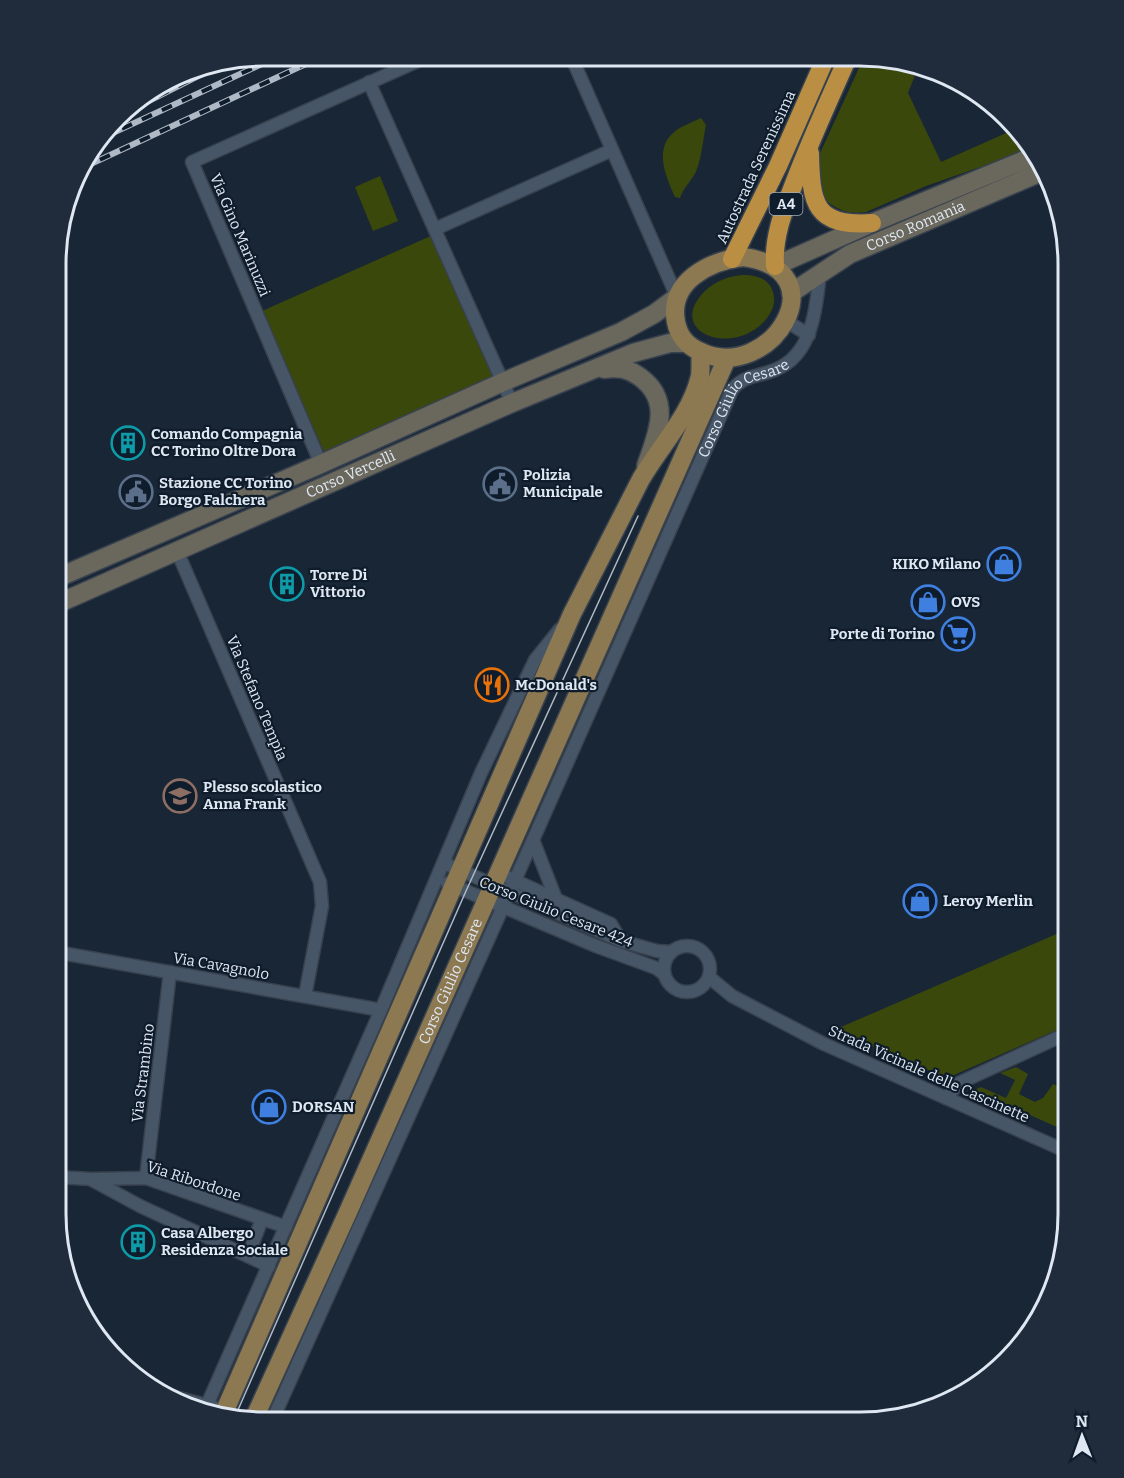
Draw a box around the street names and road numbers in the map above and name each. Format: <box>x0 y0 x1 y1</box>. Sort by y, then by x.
street label: Autostrada Serenissima <box>713 88 799 246</box>
street label: Via Gino Marinuzzi <box>206 171 274 300</box>
road number: A4 <box>770 193 802 215</box>
street label: Corso Romania <box>863 197 968 255</box>
street label: Corso Giulio Cesare <box>694 355 793 460</box>
street label: Corso Vercelli <box>303 447 399 502</box>
street label: Via Stefano Tempia <box>223 633 291 763</box>
street label: Corso Giulio Cesare 424 <box>476 873 636 951</box>
street label: Corso Giulio Cesare <box>415 916 486 1047</box>
street label: Via Cavagnolo <box>171 949 271 983</box>
street label: Strada Vicinale delle Cascinette <box>826 1021 1032 1127</box>
street label: Via Strambino <box>128 1023 158 1123</box>
street label: Via Ribordone <box>145 1157 243 1205</box>

